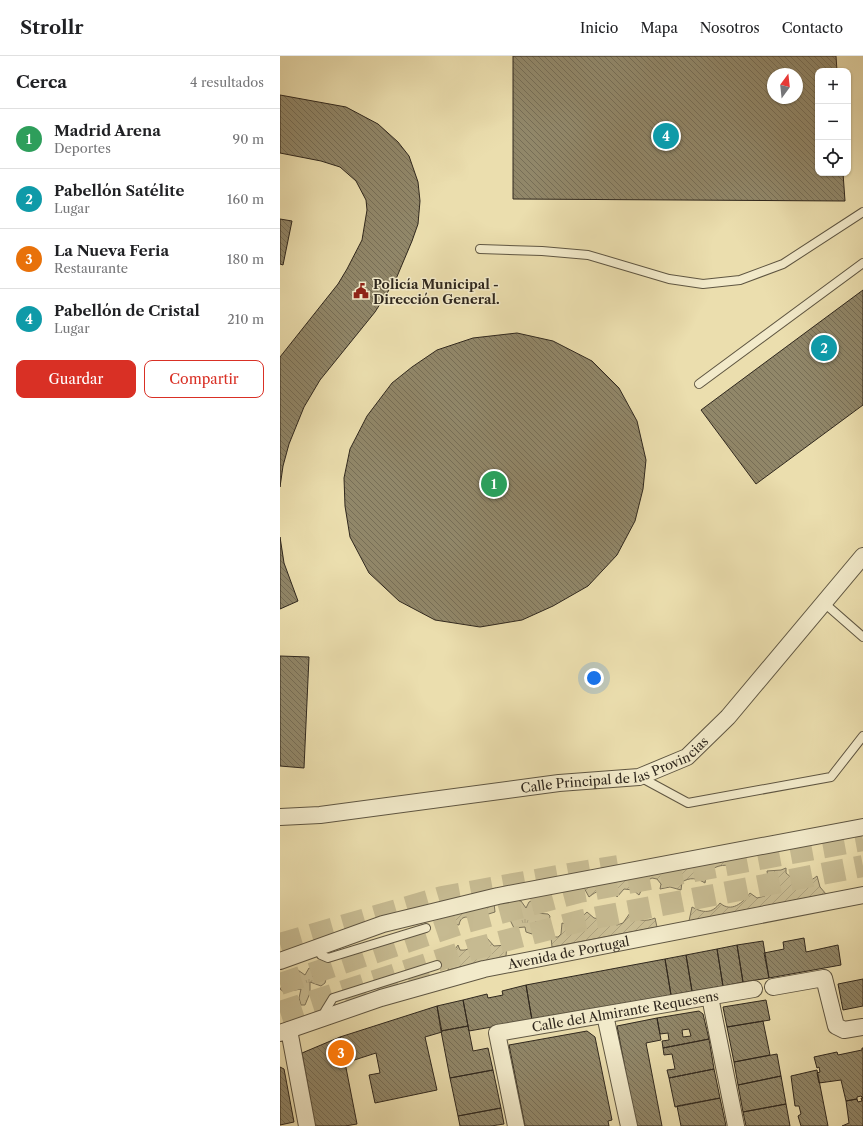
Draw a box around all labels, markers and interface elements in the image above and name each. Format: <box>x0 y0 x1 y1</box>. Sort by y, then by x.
text: Strollr <box>20 16 84 39</box>
text: Inicio <box>580 19 618 37</box>
text: Mapa <box>640 19 678 37</box>
text: Nosotros <box>700 19 760 37</box>
text: Contacto <box>782 19 843 37</box>
north arrow <box>767 68 803 104</box>
map controls <box>815 68 851 176</box>
button: + <box>815 68 851 104</box>
text: Cerca <box>16 72 67 92</box>
text: 4 resultados <box>190 74 264 90</box>
button: − <box>815 104 851 140</box>
text: Madrid Arena <box>54 121 161 140</box>
pin: 4 <box>653 121 679 151</box>
text: 1 <box>26 131 32 147</box>
text: 90 m <box>233 131 264 147</box>
text: Deportes <box>54 140 111 156</box>
button: locate <box>815 140 851 176</box>
text: Pabellón Satélite <box>54 181 184 200</box>
text: 2 <box>25 191 33 207</box>
text: 160 m <box>227 191 264 207</box>
text: Lugar <box>54 200 90 216</box>
text: La Nueva Feria <box>54 241 169 260</box>
text: 3 <box>25 251 33 267</box>
text: 180 m <box>227 251 264 267</box>
text: Restaurante <box>54 260 128 276</box>
place label: Policía Municipal - Dirección General. <box>373 276 500 307</box>
public building icon: Policía Municipal - Dirección General. <box>352 282 370 300</box>
text: Pabellón de Cristal <box>54 301 200 320</box>
text: 4 <box>25 311 33 327</box>
text: 210 m <box>227 311 264 327</box>
text: Lugar <box>54 320 90 336</box>
pin: 2 <box>811 333 837 363</box>
button: Guardar <box>16 360 136 398</box>
button: Compartir <box>144 360 264 398</box>
pin: 1 <box>481 469 507 499</box>
your location <box>584 668 604 688</box>
street label: Calle Principal de las Provincias <box>520 733 712 796</box>
street label: Avenida de Portugal <box>505 933 631 972</box>
street label: Calle del Almirante Requesens <box>530 987 720 1035</box>
pin: 3 <box>328 1038 354 1068</box>

